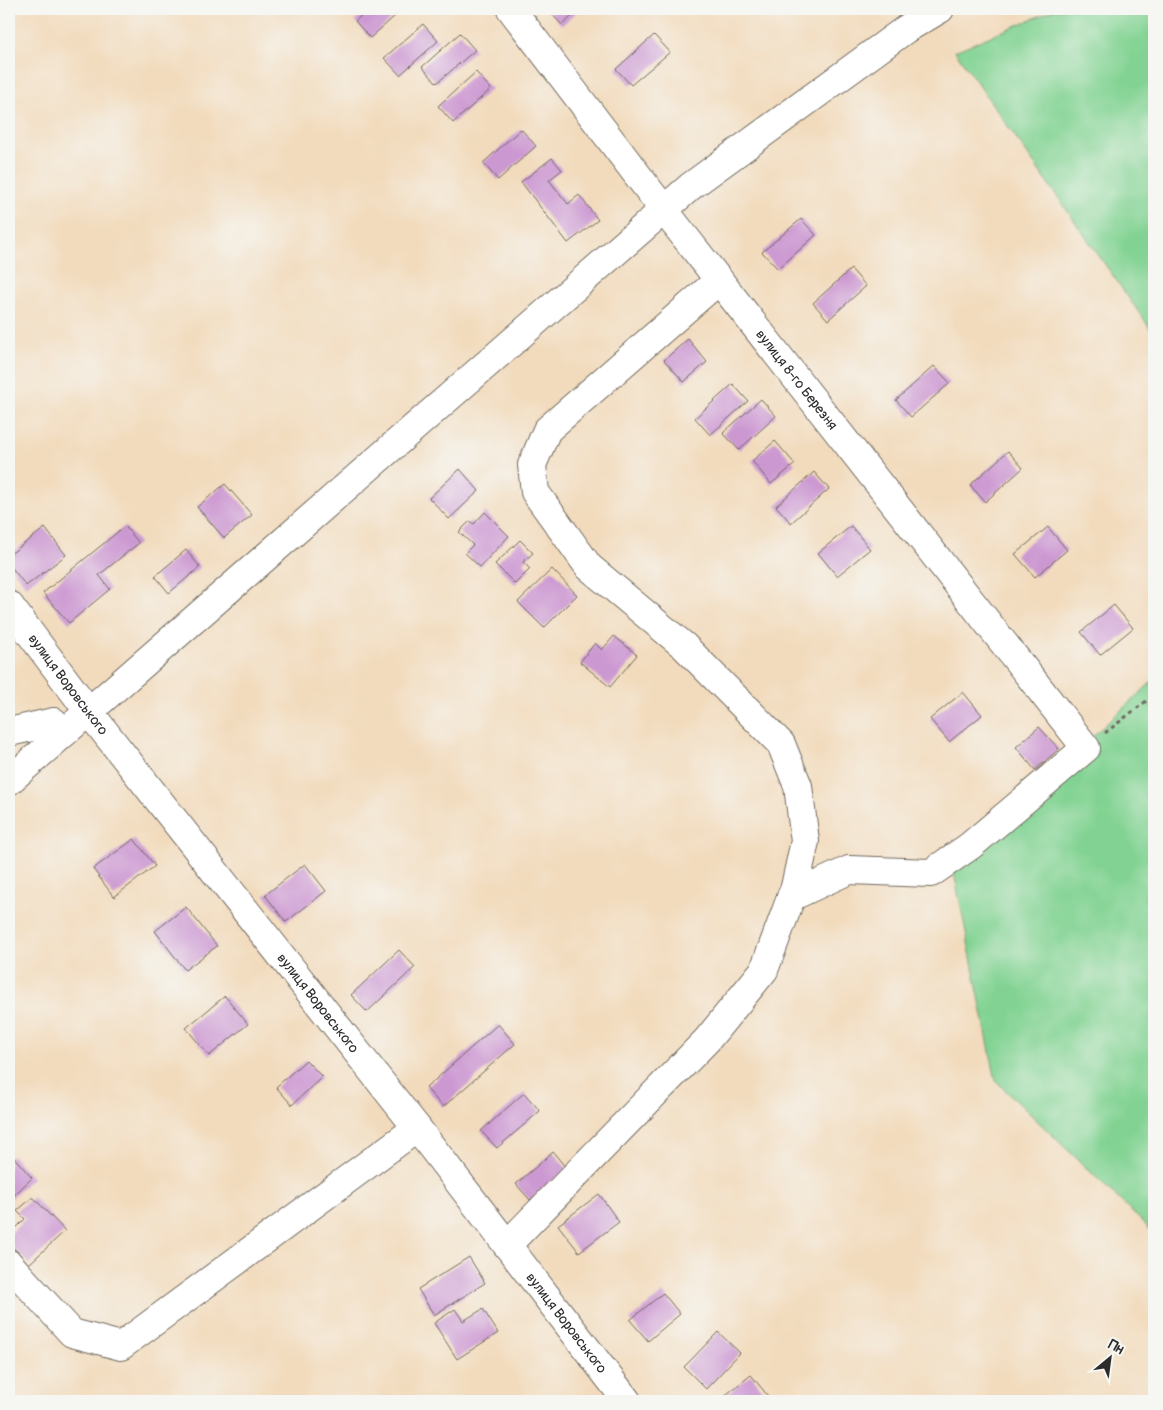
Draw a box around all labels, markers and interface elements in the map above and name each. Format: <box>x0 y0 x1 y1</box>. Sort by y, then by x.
street label: вулиця 8-го Березня <box>752 326 841 433</box>
street label: вулиця Воровського <box>25 630 112 738</box>
street label: вулиця Воровського <box>274 950 363 1056</box>
street label: вулиця Воровського <box>523 1269 611 1377</box>
north arrow <box>1086 1332 1136 1382</box>
text: Пн <box>1105 1336 1127 1358</box>

